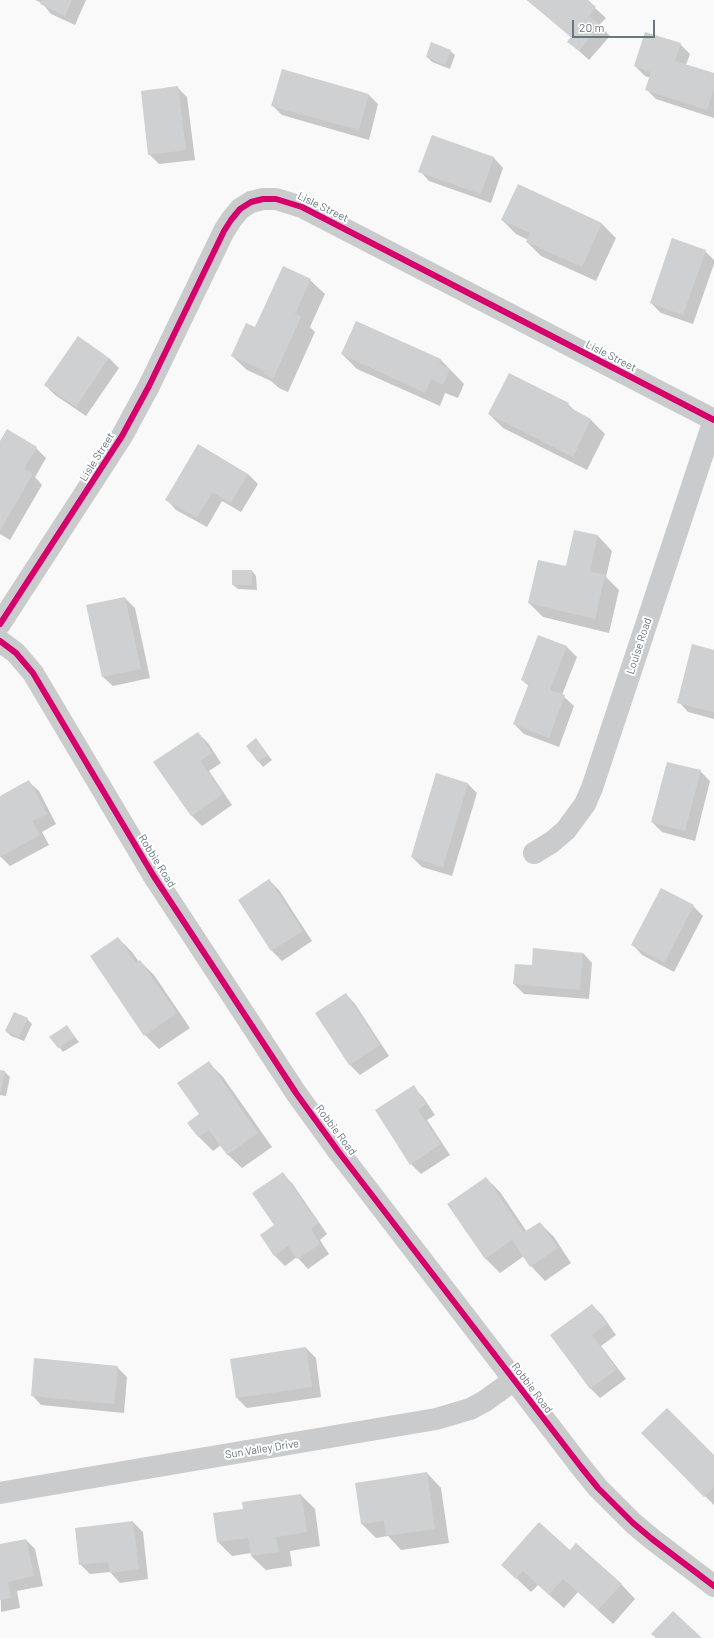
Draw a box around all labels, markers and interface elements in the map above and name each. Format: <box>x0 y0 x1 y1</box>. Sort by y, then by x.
scale bar <box>574 12 657 38</box>
text: 20 m <box>579 20 605 34</box>
street label: Lisle Street <box>295 189 351 225</box>
street label: Lisle Street <box>584 338 638 374</box>
street label: Lisle Street <box>77 430 117 484</box>
street label: Louise Road <box>624 616 654 676</box>
street label: Robbie Road <box>136 832 178 890</box>
street label: Robbie Road <box>313 1102 359 1158</box>
street label: Robbie Road <box>509 1360 555 1416</box>
street label: Sun Valley Drive <box>224 1437 300 1461</box>

